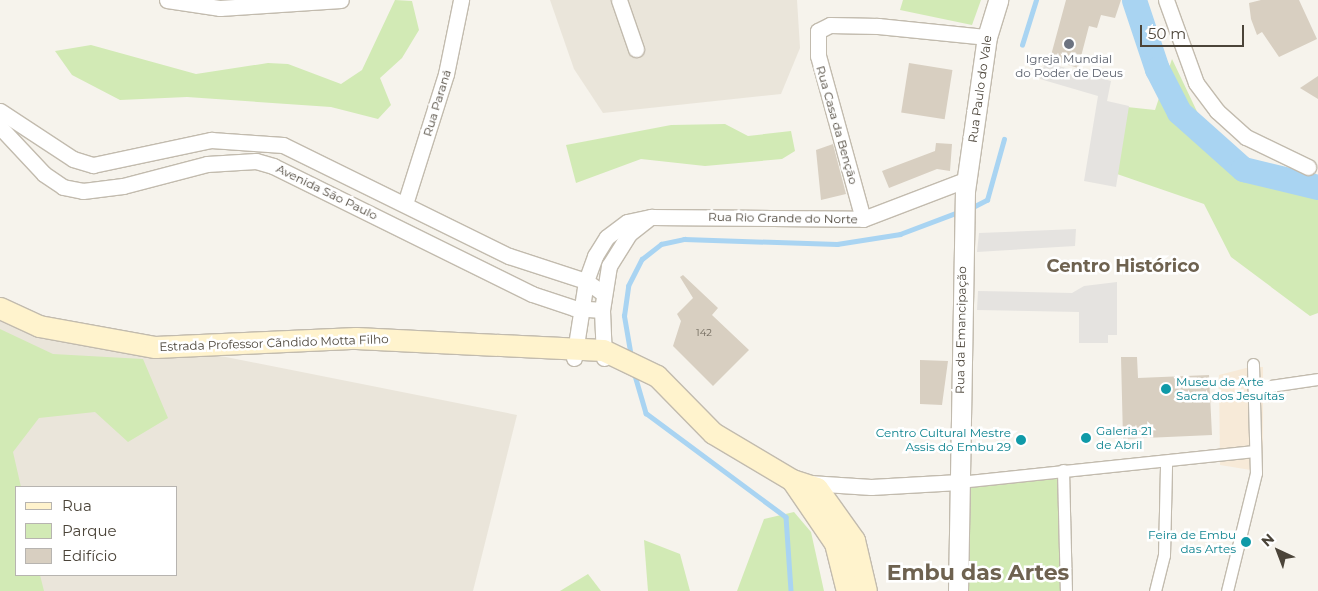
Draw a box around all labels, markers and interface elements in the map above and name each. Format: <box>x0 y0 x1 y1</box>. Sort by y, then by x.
scale bar <box>1143 15 1247 47</box>
text: 50 m <box>1148 24 1186 43</box>
street label: Rua Paulo do Vale <box>965 34 995 144</box>
marker: Igreja Mundial do Poder de Deus <box>1063 38 1075 50</box>
place label: Igreja Mundial do Poder de Deus <box>1015 52 1123 80</box>
street label: Rua Casa da Benção <box>813 64 861 186</box>
street label: Rua Paraná <box>420 68 454 138</box>
street label: Avenida São Paulo <box>274 161 380 223</box>
street label: Rua Rio Grande do Norte <box>708 209 858 227</box>
district label: Centro Histórico <box>1046 255 1200 277</box>
street label: Rua da Emancipação <box>953 266 969 394</box>
house number: 142 <box>696 327 712 339</box>
street label: Estrada Professor Cãndido Motta Filho <box>159 332 389 354</box>
place label: Museu de Arte Sacra dos Jesuítas <box>1176 375 1284 403</box>
marker: Museu de Arte Sacra dos Jesuítas <box>1160 383 1172 395</box>
place label: Galeria 21 de Abril <box>1096 424 1152 452</box>
place label: Centro Cultural Mestre Assis do Embu 29 <box>876 426 1011 454</box>
marker: Galeria 21 de Abril <box>1080 432 1092 444</box>
marker: Centro Cultural Mestre Assis do Embu 29 <box>1015 434 1027 446</box>
legend <box>15 486 178 576</box>
text: Rua <box>62 496 92 515</box>
text: Parque <box>62 521 117 540</box>
north arrow <box>1253 526 1303 576</box>
place label: Feira de Embu das Artes <box>1148 528 1236 556</box>
text: N <box>1257 530 1278 550</box>
marker: Feira de Embu das Artes <box>1240 536 1252 548</box>
text: Edifício <box>62 546 117 565</box>
district label: Embu das Artes <box>887 560 1069 586</box>

